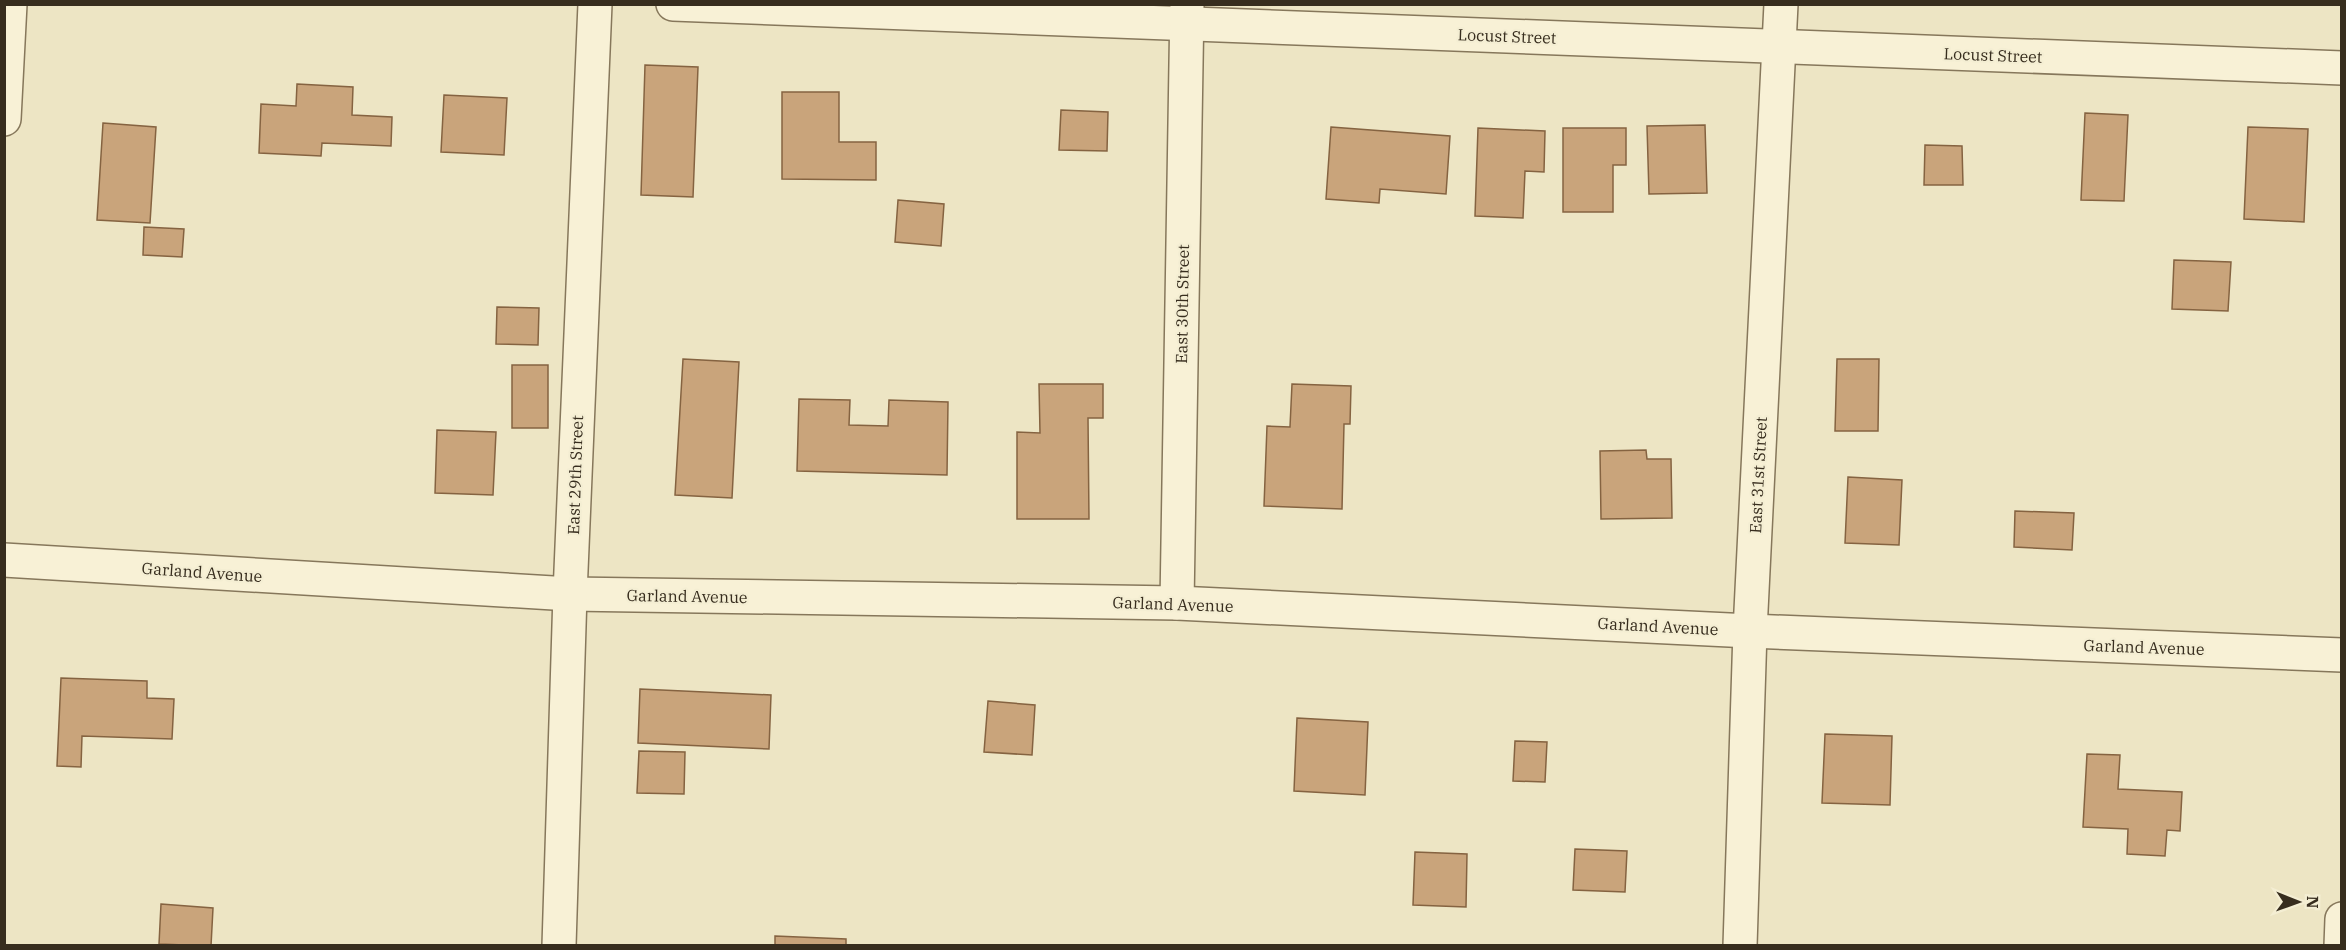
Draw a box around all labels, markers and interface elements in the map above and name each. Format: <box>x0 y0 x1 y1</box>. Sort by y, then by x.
street label: Locust Street <box>1457 24 1557 48</box>
street label: Locust Street <box>1943 43 2043 67</box>
street label: East 30th Street <box>1171 244 1193 364</box>
street label: East 29th Street <box>563 415 587 535</box>
street label: East 31st Street <box>1745 416 1771 534</box>
street label: Garland Avenue <box>141 558 263 586</box>
street label: Garland Avenue <box>626 585 748 607</box>
street label: Garland Avenue <box>1112 592 1234 616</box>
street label: Garland Avenue <box>1597 613 1719 639</box>
street label: Garland Avenue <box>2083 635 2205 659</box>
north arrow <box>2268 872 2328 932</box>
text: N <box>2303 896 2323 909</box>

